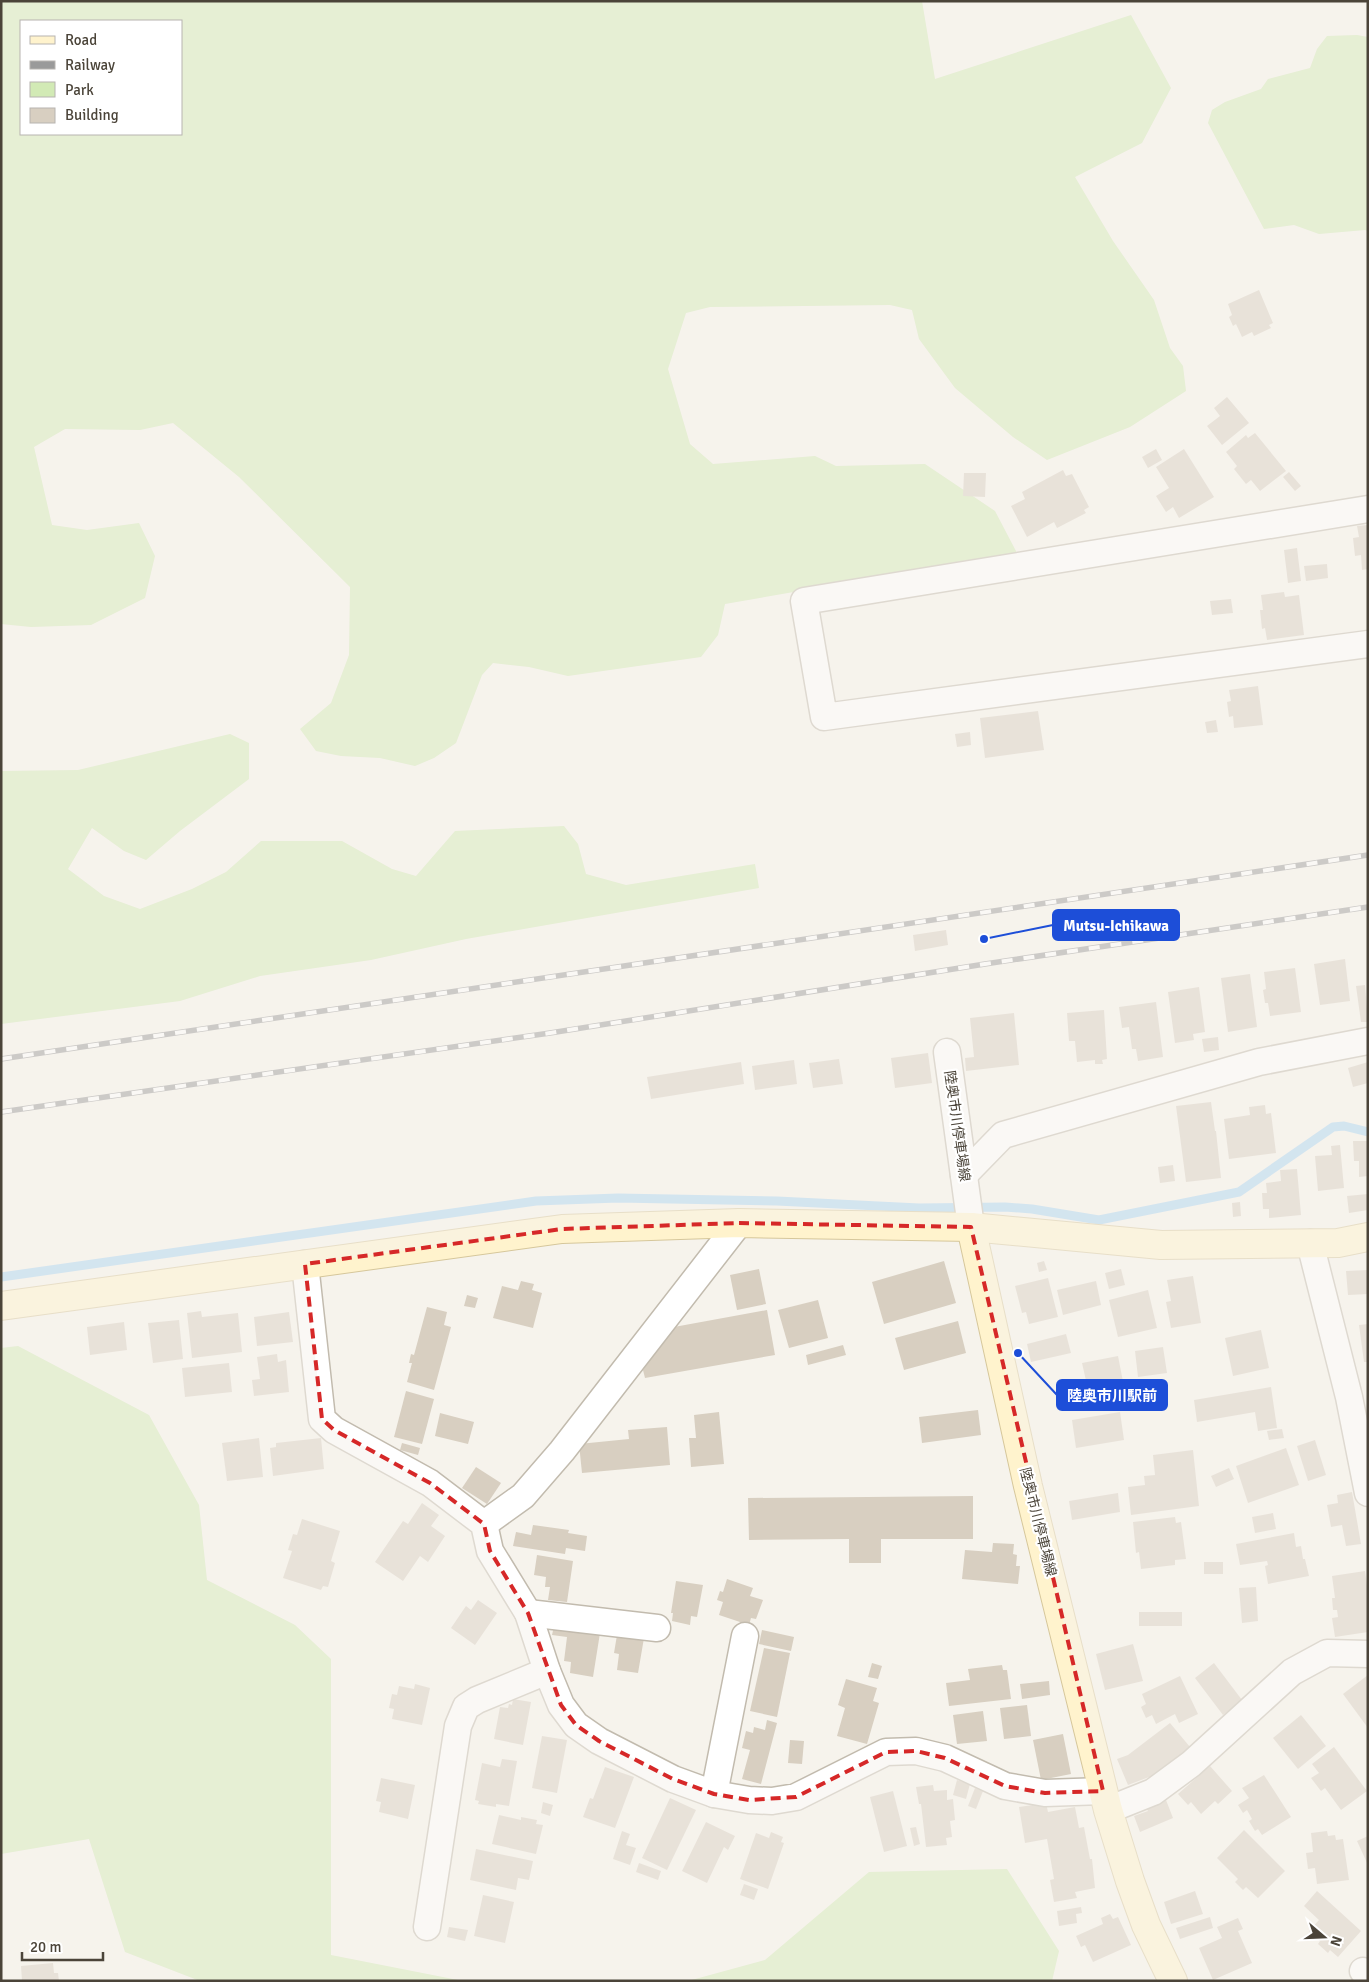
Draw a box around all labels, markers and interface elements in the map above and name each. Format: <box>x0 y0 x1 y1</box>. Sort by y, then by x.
legend <box>20 20 182 135</box>
text: Road <box>65 31 97 49</box>
text: Railway <box>65 56 115 74</box>
text: Park <box>65 81 94 99</box>
text: Building <box>65 106 119 124</box>
callout: Mutsu-Ichikawa <box>1053 910 1179 940</box>
text: Mutsu-Ichikawa <box>1063 917 1169 935</box>
street label: 陸奥市川停車場線 <box>941 1069 973 1183</box>
callout: 陸奥市川駅前 <box>1057 1380 1167 1410</box>
text: 陸奥市川駅前 <box>1067 1387 1157 1405</box>
street label: 陸奥市川停車場線 <box>1016 1466 1060 1578</box>
north arrow <box>1299 1912 1349 1962</box>
scale bar <box>22 1930 104 1962</box>
text: N <box>1326 1934 1345 1948</box>
text: 20 m <box>30 1938 61 1956</box>

